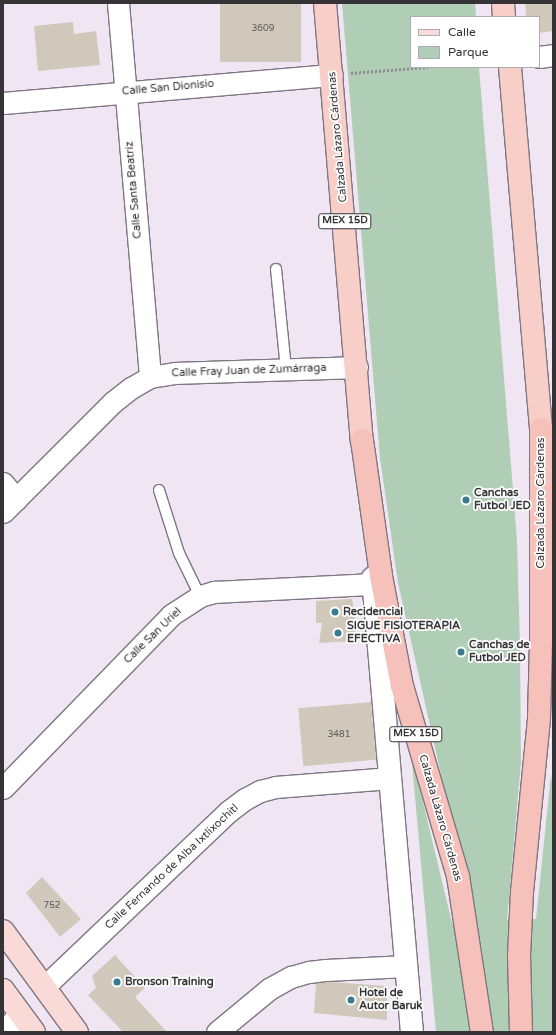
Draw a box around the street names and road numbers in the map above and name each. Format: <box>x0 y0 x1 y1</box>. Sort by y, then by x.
street label: Calzada Lázaro Cárdenas <box>326 71 350 203</box>
street label: Calle San Dionisio <box>121 77 215 99</box>
street label: Calle Santa Beatríz <box>123 141 145 239</box>
road number: MEX 15D <box>318 213 372 229</box>
street label: Calle Fray Juan de Zumárraga <box>171 362 327 380</box>
street label: Calzada Lázaro Cárdenas <box>534 437 548 569</box>
street label: Calle San Uriel <box>121 605 185 667</box>
road number: MEX 15D <box>389 726 443 742</box>
street label: Calzada Lázaro Cárdenas <box>416 753 464 883</box>
street label: Calle Fernando de Alba Ixtlixochitl <box>103 802 241 932</box>

